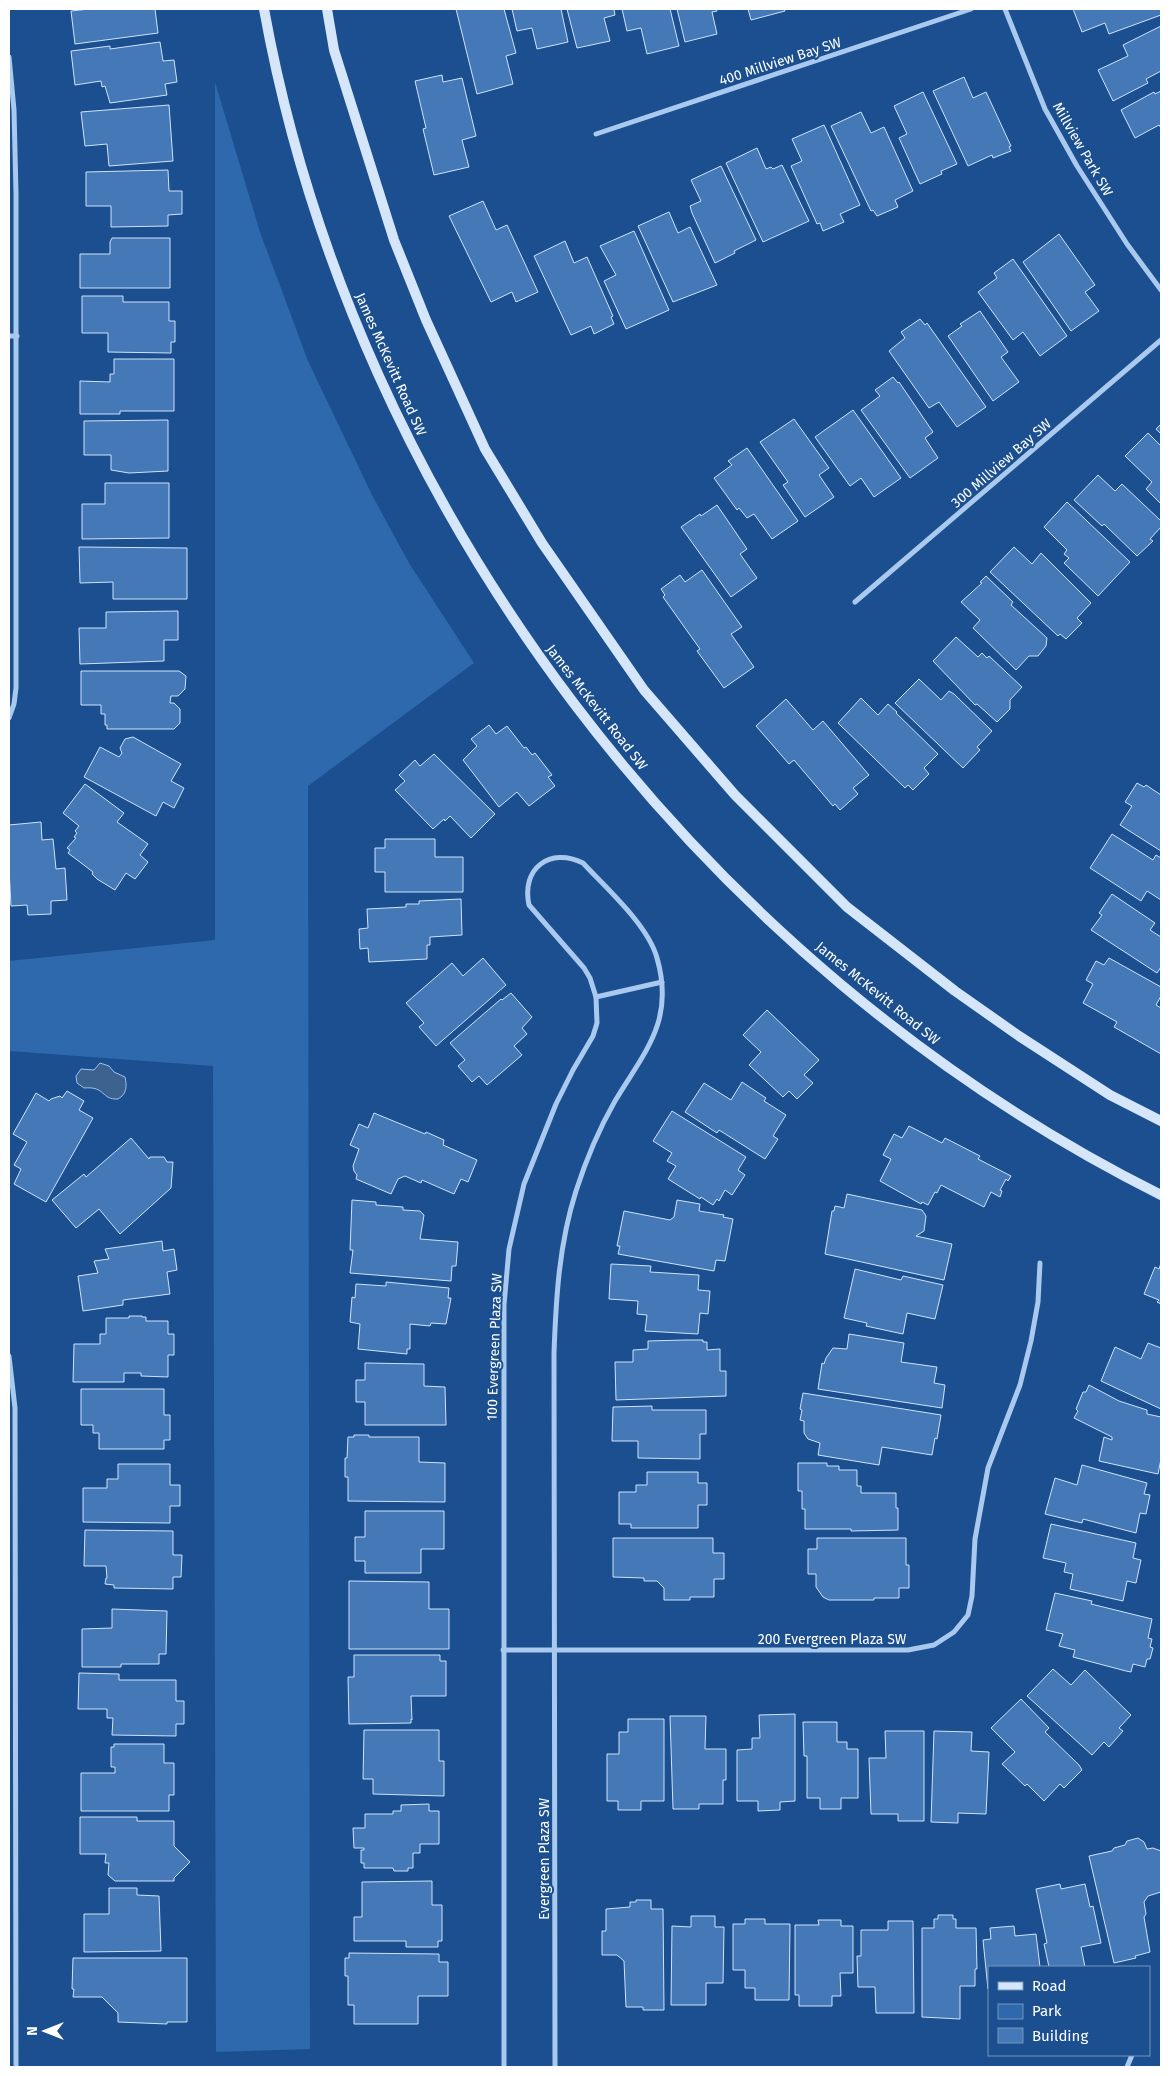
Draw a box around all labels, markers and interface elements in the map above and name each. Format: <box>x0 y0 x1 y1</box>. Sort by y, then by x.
street label: 400 Millview Bay SW <box>717 34 844 89</box>
street label: Millview Park SW <box>1049 99 1117 200</box>
street label: James McKevitt Road SW <box>351 290 430 439</box>
street label: 300 Millview Bay SW <box>948 415 1055 511</box>
street label: James McKevitt Road SW <box>542 641 651 774</box>
street label: James McKevitt Road SW <box>812 938 943 1049</box>
street label: 100 Evergreen Plaza SW <box>483 1273 506 1421</box>
street label: 200 Evergreen Plaza SW <box>758 1631 907 1648</box>
street label: Evergreen Plaza SW <box>536 1797 553 1920</box>
legend <box>988 1966 1150 2056</box>
text: Road <box>1032 1977 1067 1995</box>
text: Park <box>1032 2002 1062 2020</box>
north arrow <box>20 2006 70 2056</box>
text: N <box>24 2026 41 2036</box>
text: Building <box>1032 2027 1088 2045</box>

